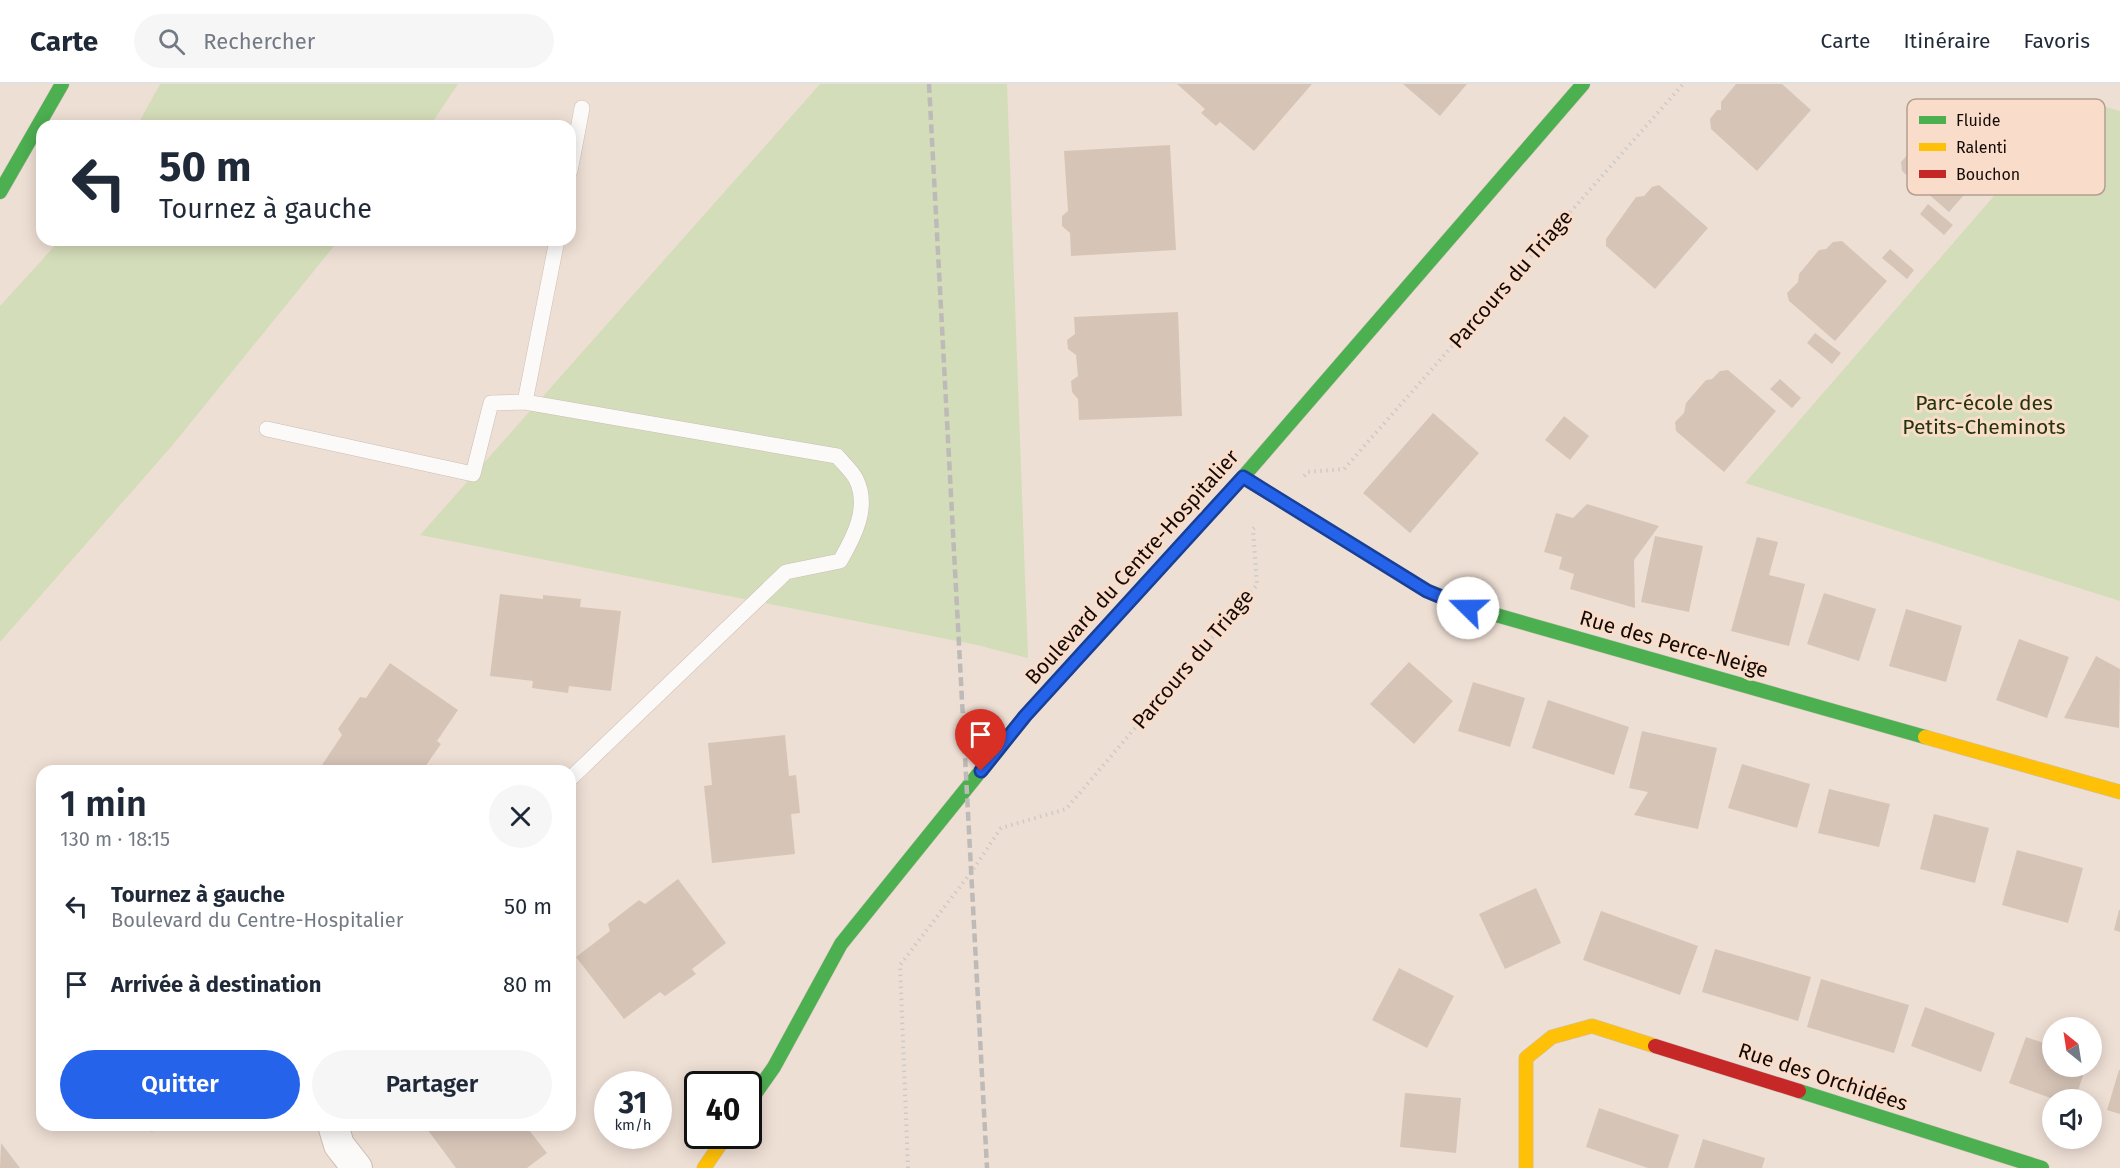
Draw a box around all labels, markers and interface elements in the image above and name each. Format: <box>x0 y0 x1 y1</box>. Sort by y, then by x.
search box <box>134 14 554 68</box>
text: Carte <box>30 25 98 58</box>
icon: search <box>155 25 188 58</box>
text: Rechercher <box>203 28 315 55</box>
text: Carte <box>1821 28 1870 54</box>
text: Itinéraire <box>1903 28 1990 54</box>
text: Favoris <box>2023 28 2090 54</box>
legend <box>1907 99 2105 195</box>
text: Fluide <box>1956 111 2001 130</box>
text: Ralenti <box>1956 138 2007 157</box>
text: 50 m <box>159 142 252 192</box>
icon: left <box>60 144 138 222</box>
text: Bouchon <box>1956 165 2020 184</box>
text: Tournez à gauche <box>159 193 372 225</box>
street label: Parcours du Triage <box>1444 204 1578 354</box>
park label: Parc-école des Petits-Cheminots <box>1902 390 2066 440</box>
street label: Boulevard du Centre-Hospitalier <box>1020 444 1244 690</box>
position arrow <box>1436 576 1500 640</box>
street label: Parcours du Triage <box>1127 584 1259 734</box>
street label: Rue des Perce-Neige <box>1577 605 1771 683</box>
pin <box>955 709 1006 771</box>
icon: arrive <box>964 718 997 751</box>
text: 1 min <box>60 782 147 826</box>
button: close <box>489 785 552 848</box>
text: 130 m · 18:15 <box>60 827 170 851</box>
text: Tournez à gauche <box>111 881 285 908</box>
icon: left <box>60 890 93 923</box>
text: 50 m <box>504 893 552 920</box>
text: Boulevard du Centre-Hospitalier <box>111 908 403 932</box>
icon: arrive <box>60 968 93 1001</box>
text: Arrivée à destination <box>111 971 321 998</box>
text: 80 m <box>503 971 552 998</box>
north arrow <box>2042 1017 2102 1077</box>
map controls <box>2042 1017 2102 1149</box>
street label: Rue des Orchidées <box>1735 1037 1911 1117</box>
button: Quitter <box>60 1050 300 1119</box>
button: Partager <box>312 1050 552 1119</box>
speed limit sign: 40 <box>684 1071 762 1149</box>
text: 31 <box>619 1085 647 1121</box>
button: sound <box>2042 1089 2102 1149</box>
text: km/h <box>614 1116 652 1134</box>

